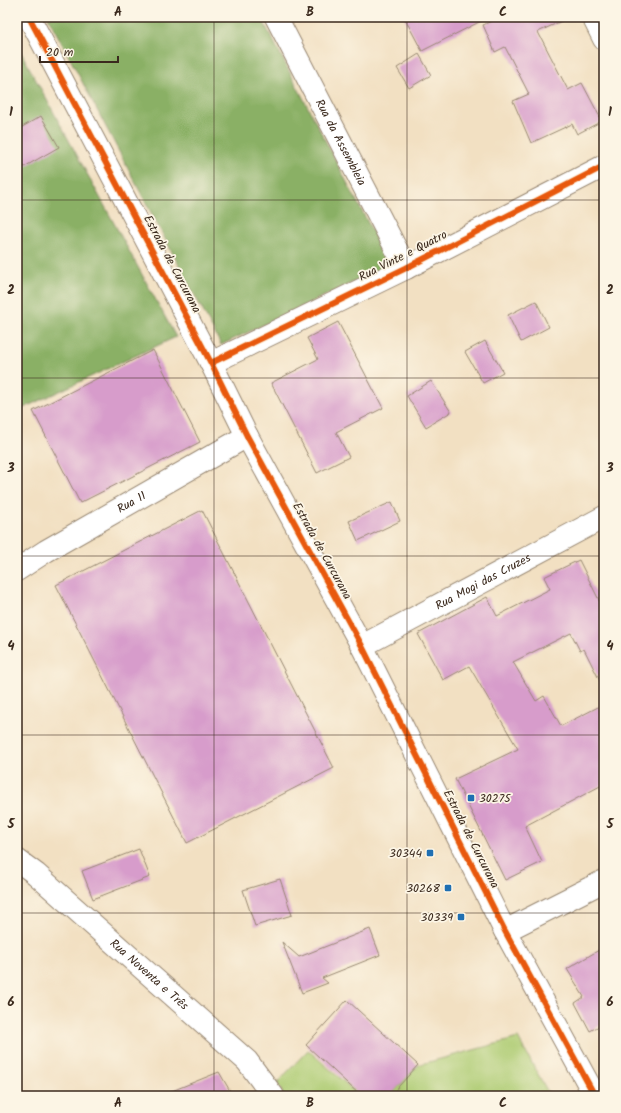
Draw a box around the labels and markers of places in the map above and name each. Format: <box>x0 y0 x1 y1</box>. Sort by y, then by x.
place label: 30275 <box>479 789 512 808</box>
marker: 30275 <box>466 793 476 803</box>
place label: 30344 <box>389 844 422 863</box>
marker: 30344 <box>425 848 435 858</box>
place label: 30268 <box>406 879 441 898</box>
marker: 30268 <box>443 883 453 893</box>
place label: 30339 <box>421 908 453 927</box>
marker: 30339 <box>456 912 466 922</box>

